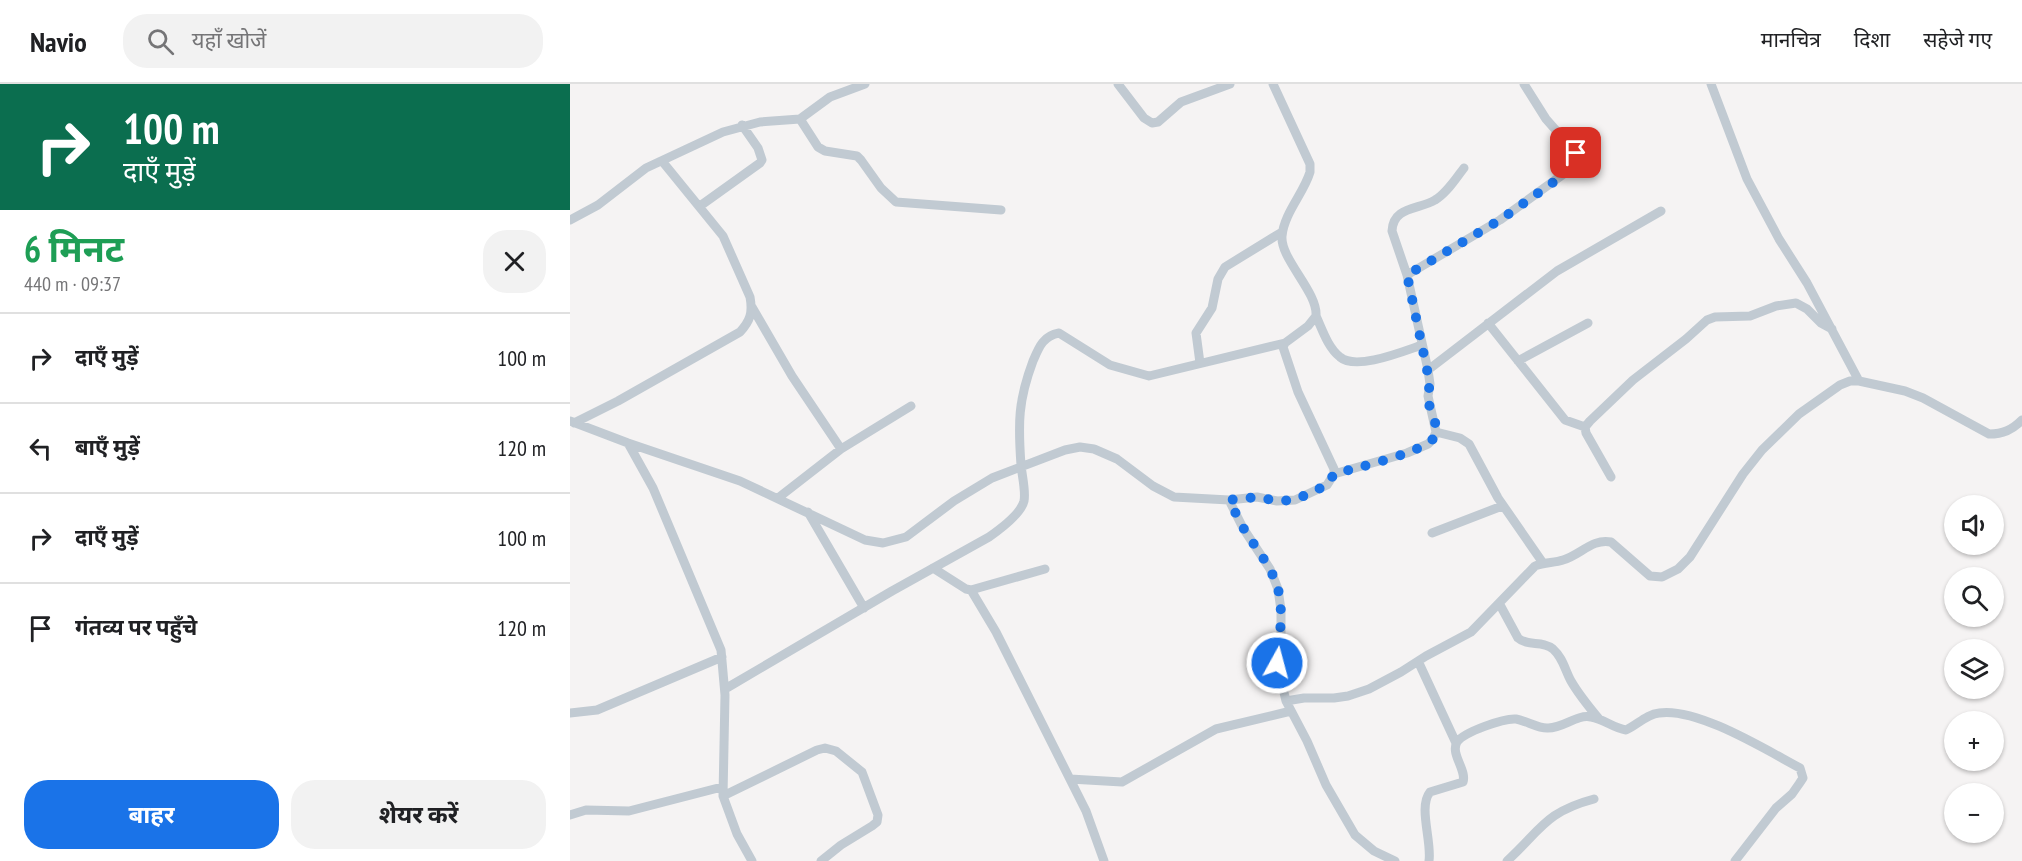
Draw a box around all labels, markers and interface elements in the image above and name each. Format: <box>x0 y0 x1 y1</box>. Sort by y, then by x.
search box <box>123 14 543 68</box>
text: Navio <box>30 23 87 60</box>
icon: search <box>144 25 177 58</box>
text: यहाँ खोजें <box>192 26 266 54</box>
text: मानचित्र <box>1761 26 1821 53</box>
text: दिशा <box>1854 26 1890 53</box>
text: सहेजे गए <box>1923 26 1992 53</box>
text: 100 m <box>123 101 220 156</box>
icon: right <box>24 108 102 186</box>
pin <box>1550 127 1601 178</box>
icon: arrive <box>1559 136 1592 169</box>
text: दाएँ मुड़ें <box>123 154 196 188</box>
text: 6 मिनट <box>24 225 124 272</box>
button: close <box>483 230 546 293</box>
text: 440 m · 09:37 <box>24 271 121 297</box>
icon: right <box>24 342 57 375</box>
text: दाएँ मुड़ें <box>75 343 139 371</box>
text: 100 m <box>497 344 546 372</box>
icon: left <box>24 432 57 465</box>
text: बाएँ मुड़ें <box>75 433 140 461</box>
text: 120 m <box>497 434 546 462</box>
map controls <box>1944 495 2004 843</box>
button: sound <box>1944 495 2004 555</box>
icon: right <box>24 522 57 555</box>
text: दाएँ मुड़ें <box>75 523 139 551</box>
text: 100 m <box>497 524 546 552</box>
button: search <box>1944 567 2004 627</box>
icon: arrive <box>24 612 57 645</box>
text: गंतव्य पर पहुँचे <box>75 613 197 641</box>
text: 120 m <box>497 614 546 642</box>
position arrow <box>1245 631 1309 695</box>
button: layers <box>1944 639 2004 699</box>
button: + <box>1944 711 2004 771</box>
button: बाहर <box>24 780 279 849</box>
button: शेयर करें <box>291 780 546 849</box>
button: − <box>1944 783 2004 843</box>

